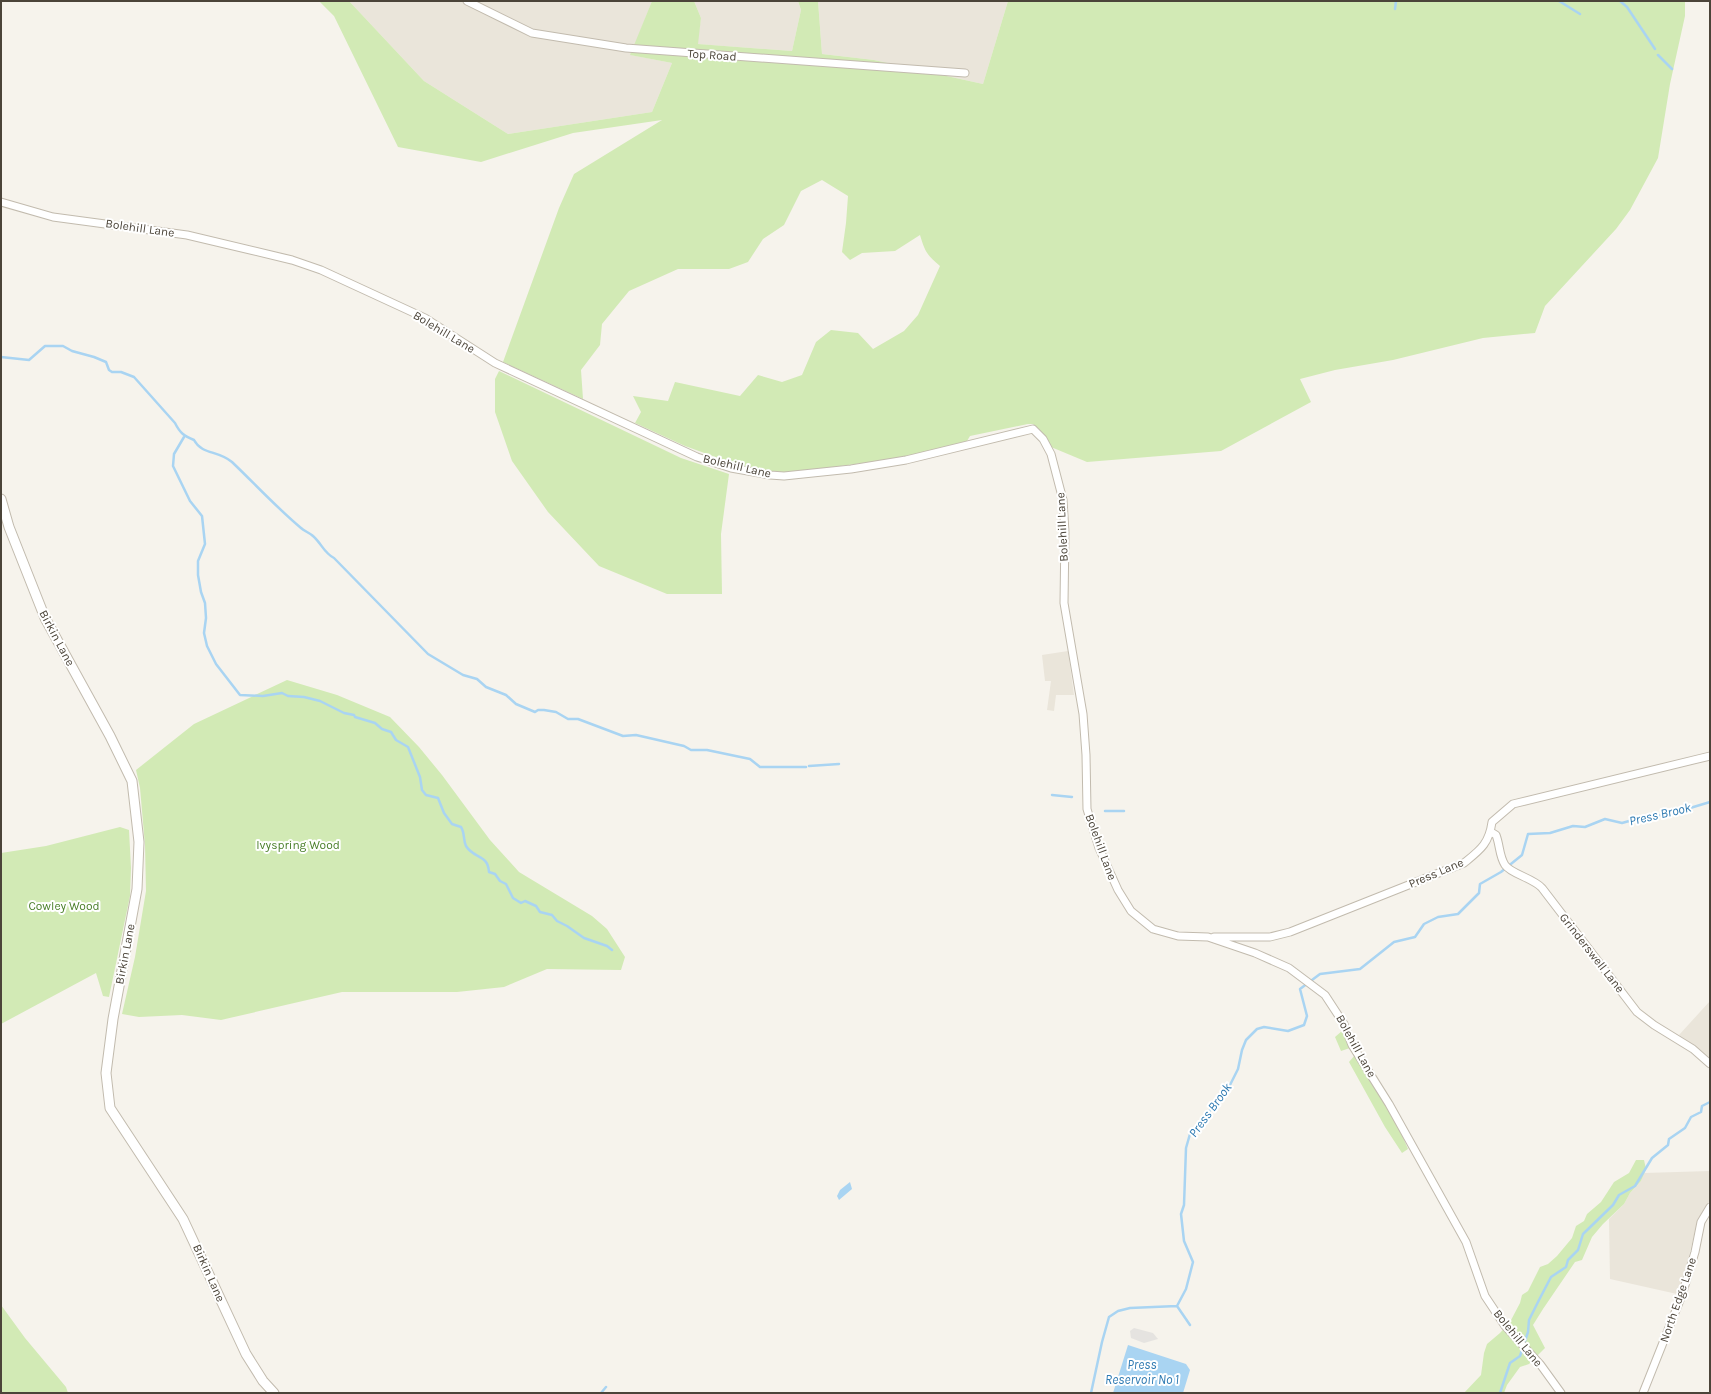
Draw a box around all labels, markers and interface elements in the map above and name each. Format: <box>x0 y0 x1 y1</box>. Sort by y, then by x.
street label: Top Road <box>687 46 737 64</box>
street label: Bolehill Lane <box>105 216 175 240</box>
street label: Bolehill Lane <box>411 308 477 356</box>
street label: Bolehill Lane <box>702 451 772 481</box>
street label: Bolehill Lane <box>1053 492 1071 562</box>
street label: Birkin Lane <box>36 608 78 668</box>
water label: Press Brook <box>1628 800 1693 828</box>
street label: Bolehill Lane <box>1083 812 1119 882</box>
park label: Ivyspring Wood <box>256 838 340 852</box>
street label: Press Lane <box>1406 855 1466 891</box>
park label: Cowley Wood <box>28 899 100 913</box>
street label: Grinderswell Lane <box>1557 911 1627 995</box>
street label: Birkin Lane <box>112 923 138 985</box>
street label: Bolehill Lane <box>1333 1012 1379 1080</box>
water label: Press Brook <box>1185 1080 1235 1140</box>
street label: Birkin Lane <box>190 1242 228 1304</box>
street label: North Edge Lane <box>1657 1256 1699 1344</box>
street label: Bolehill Lane <box>1491 1307 1545 1369</box>
water label: Press Reservoir No 1 <box>1105 1357 1179 1387</box>

